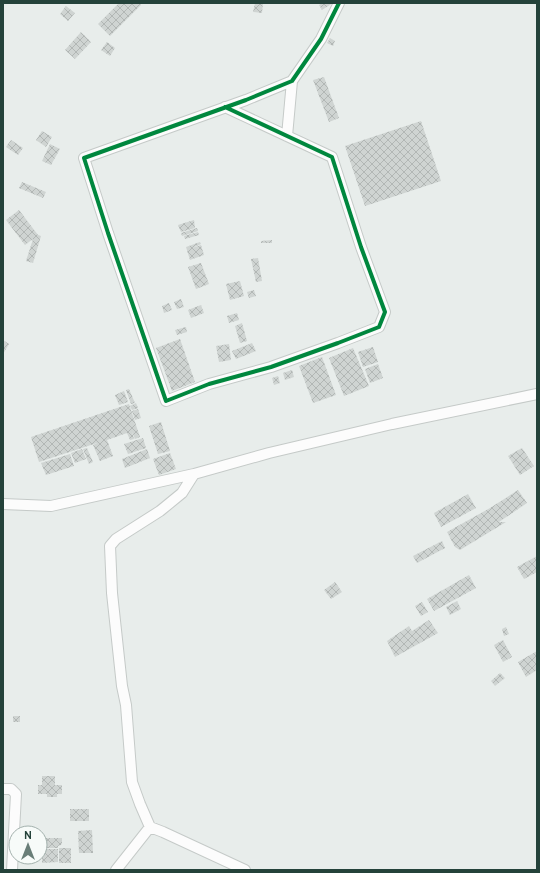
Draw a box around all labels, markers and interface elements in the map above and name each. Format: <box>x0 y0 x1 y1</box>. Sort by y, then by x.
north arrow <box>8 825 48 865</box>
text: N <box>24 829 32 843</box>

